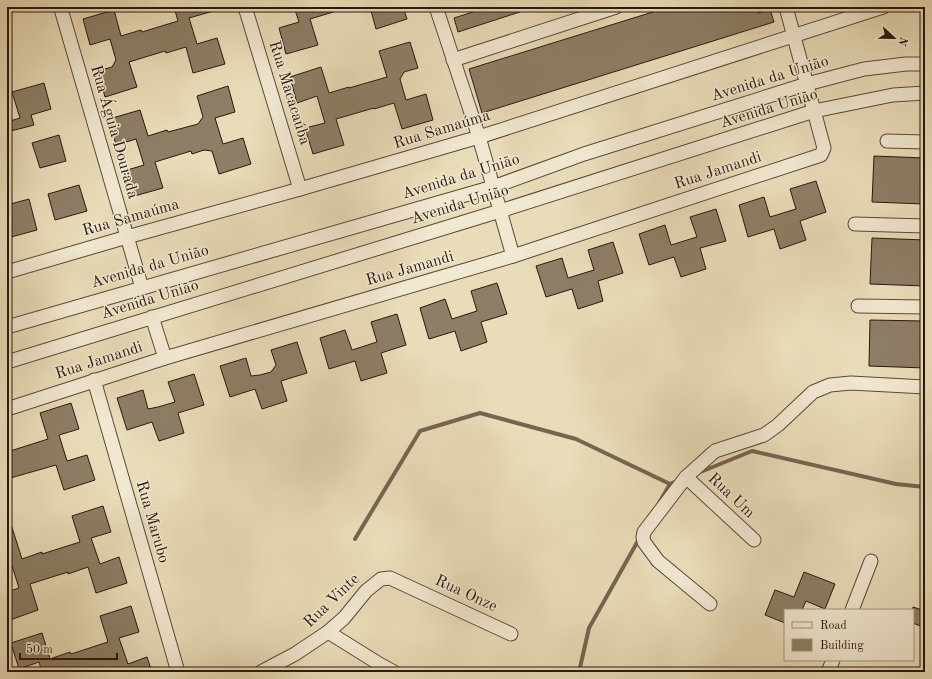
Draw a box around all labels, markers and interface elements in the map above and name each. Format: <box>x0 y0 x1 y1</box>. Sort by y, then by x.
north arrow <box>874 18 914 58</box>
text: N <box>895 35 909 48</box>
street label: Rua Macacaúba <box>266 39 312 147</box>
street label: Avenida da União <box>709 53 831 104</box>
street label: Rua Águia Dourada <box>87 62 145 201</box>
street label: Avenida União <box>718 87 820 131</box>
street label: Rua Samaúma <box>392 108 492 152</box>
street label: Rua Jamandi <box>672 149 764 193</box>
street label: Avenida da União <box>400 151 522 202</box>
street label: Avenida União <box>409 183 511 227</box>
street label: Rua Samaúma <box>81 197 181 239</box>
street label: Avenida da União <box>89 242 211 292</box>
street label: Rua Jamandi <box>364 249 456 289</box>
street label: Avenida União <box>99 278 201 322</box>
street label: Rua Jamandi <box>53 339 145 383</box>
street label: Rua Um <box>704 471 758 522</box>
street label: Rua Marubo <box>133 479 171 565</box>
street label: Rua Vinte <box>301 571 363 631</box>
street label: Rua Onze <box>432 573 500 615</box>
legend <box>784 609 914 661</box>
text: Road <box>820 620 847 632</box>
scale bar <box>20 635 117 661</box>
text: Building <box>820 640 864 652</box>
text: 50 m <box>26 643 53 656</box>

